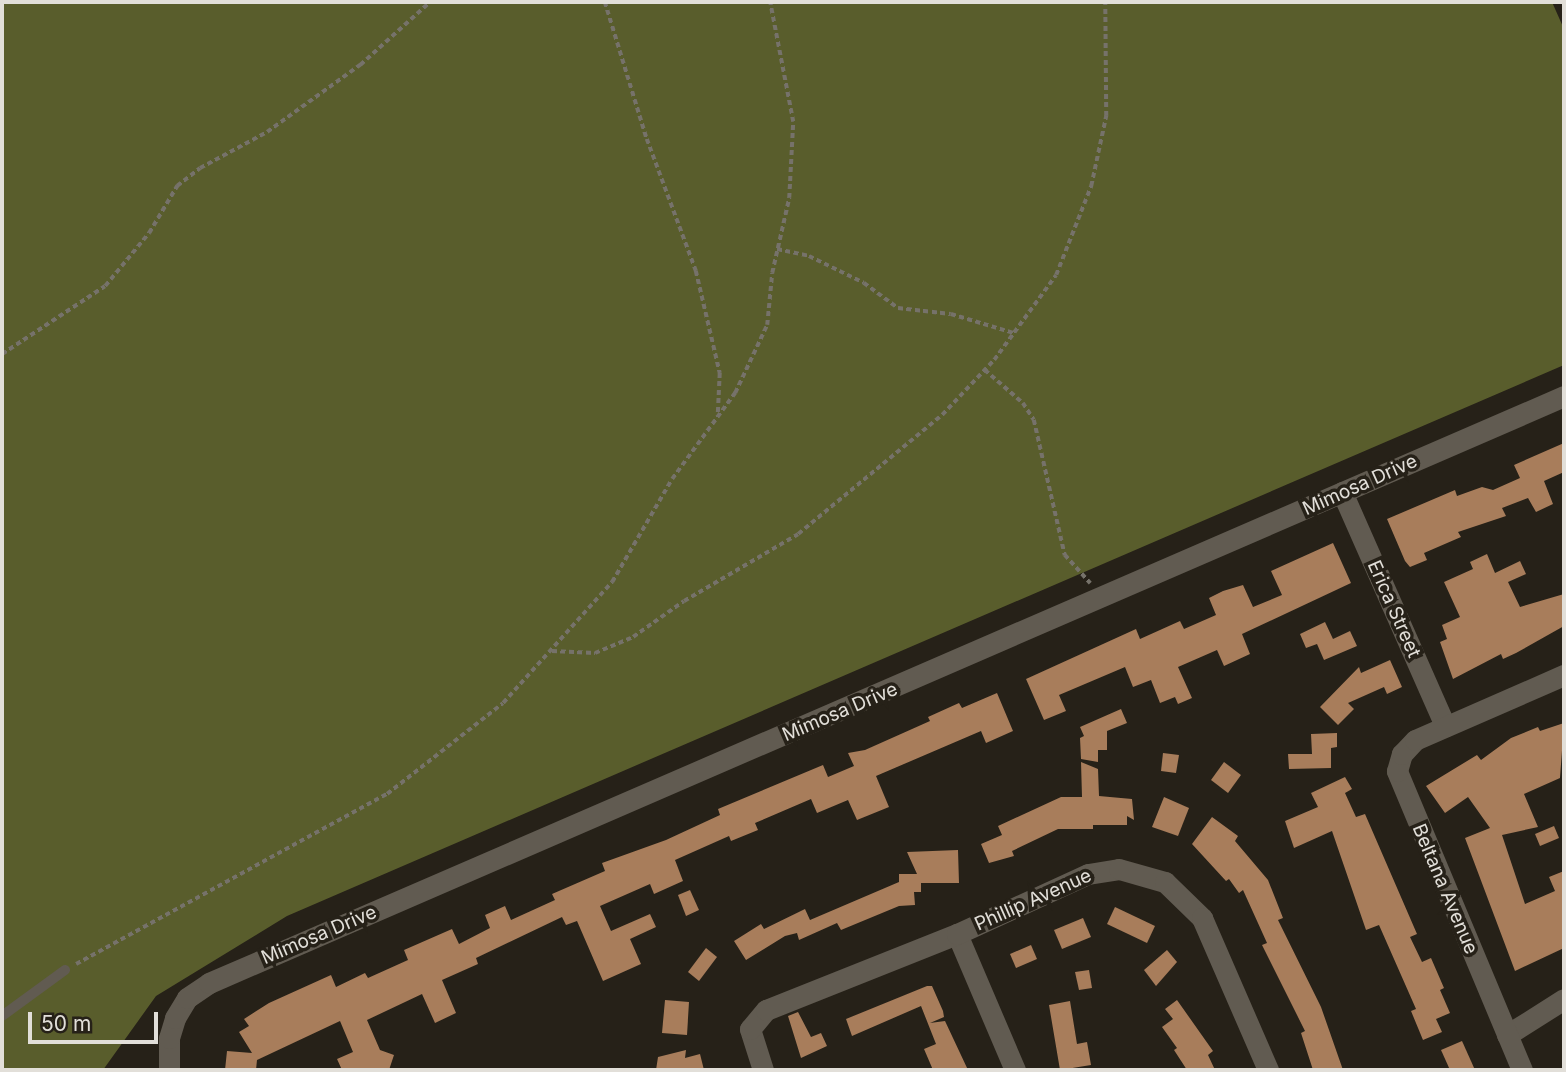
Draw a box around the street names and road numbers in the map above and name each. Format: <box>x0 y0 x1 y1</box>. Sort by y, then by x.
street label: Mimosa Drive <box>1299 450 1421 520</box>
street label: Erica Street <box>1362 557 1426 661</box>
street label: Mimosa Drive <box>779 677 901 747</box>
street label: Beltana Avenue <box>1407 820 1483 958</box>
street label: Phillip Avenue <box>971 864 1095 936</box>
street label: Mimosa Drive <box>258 900 380 970</box>

